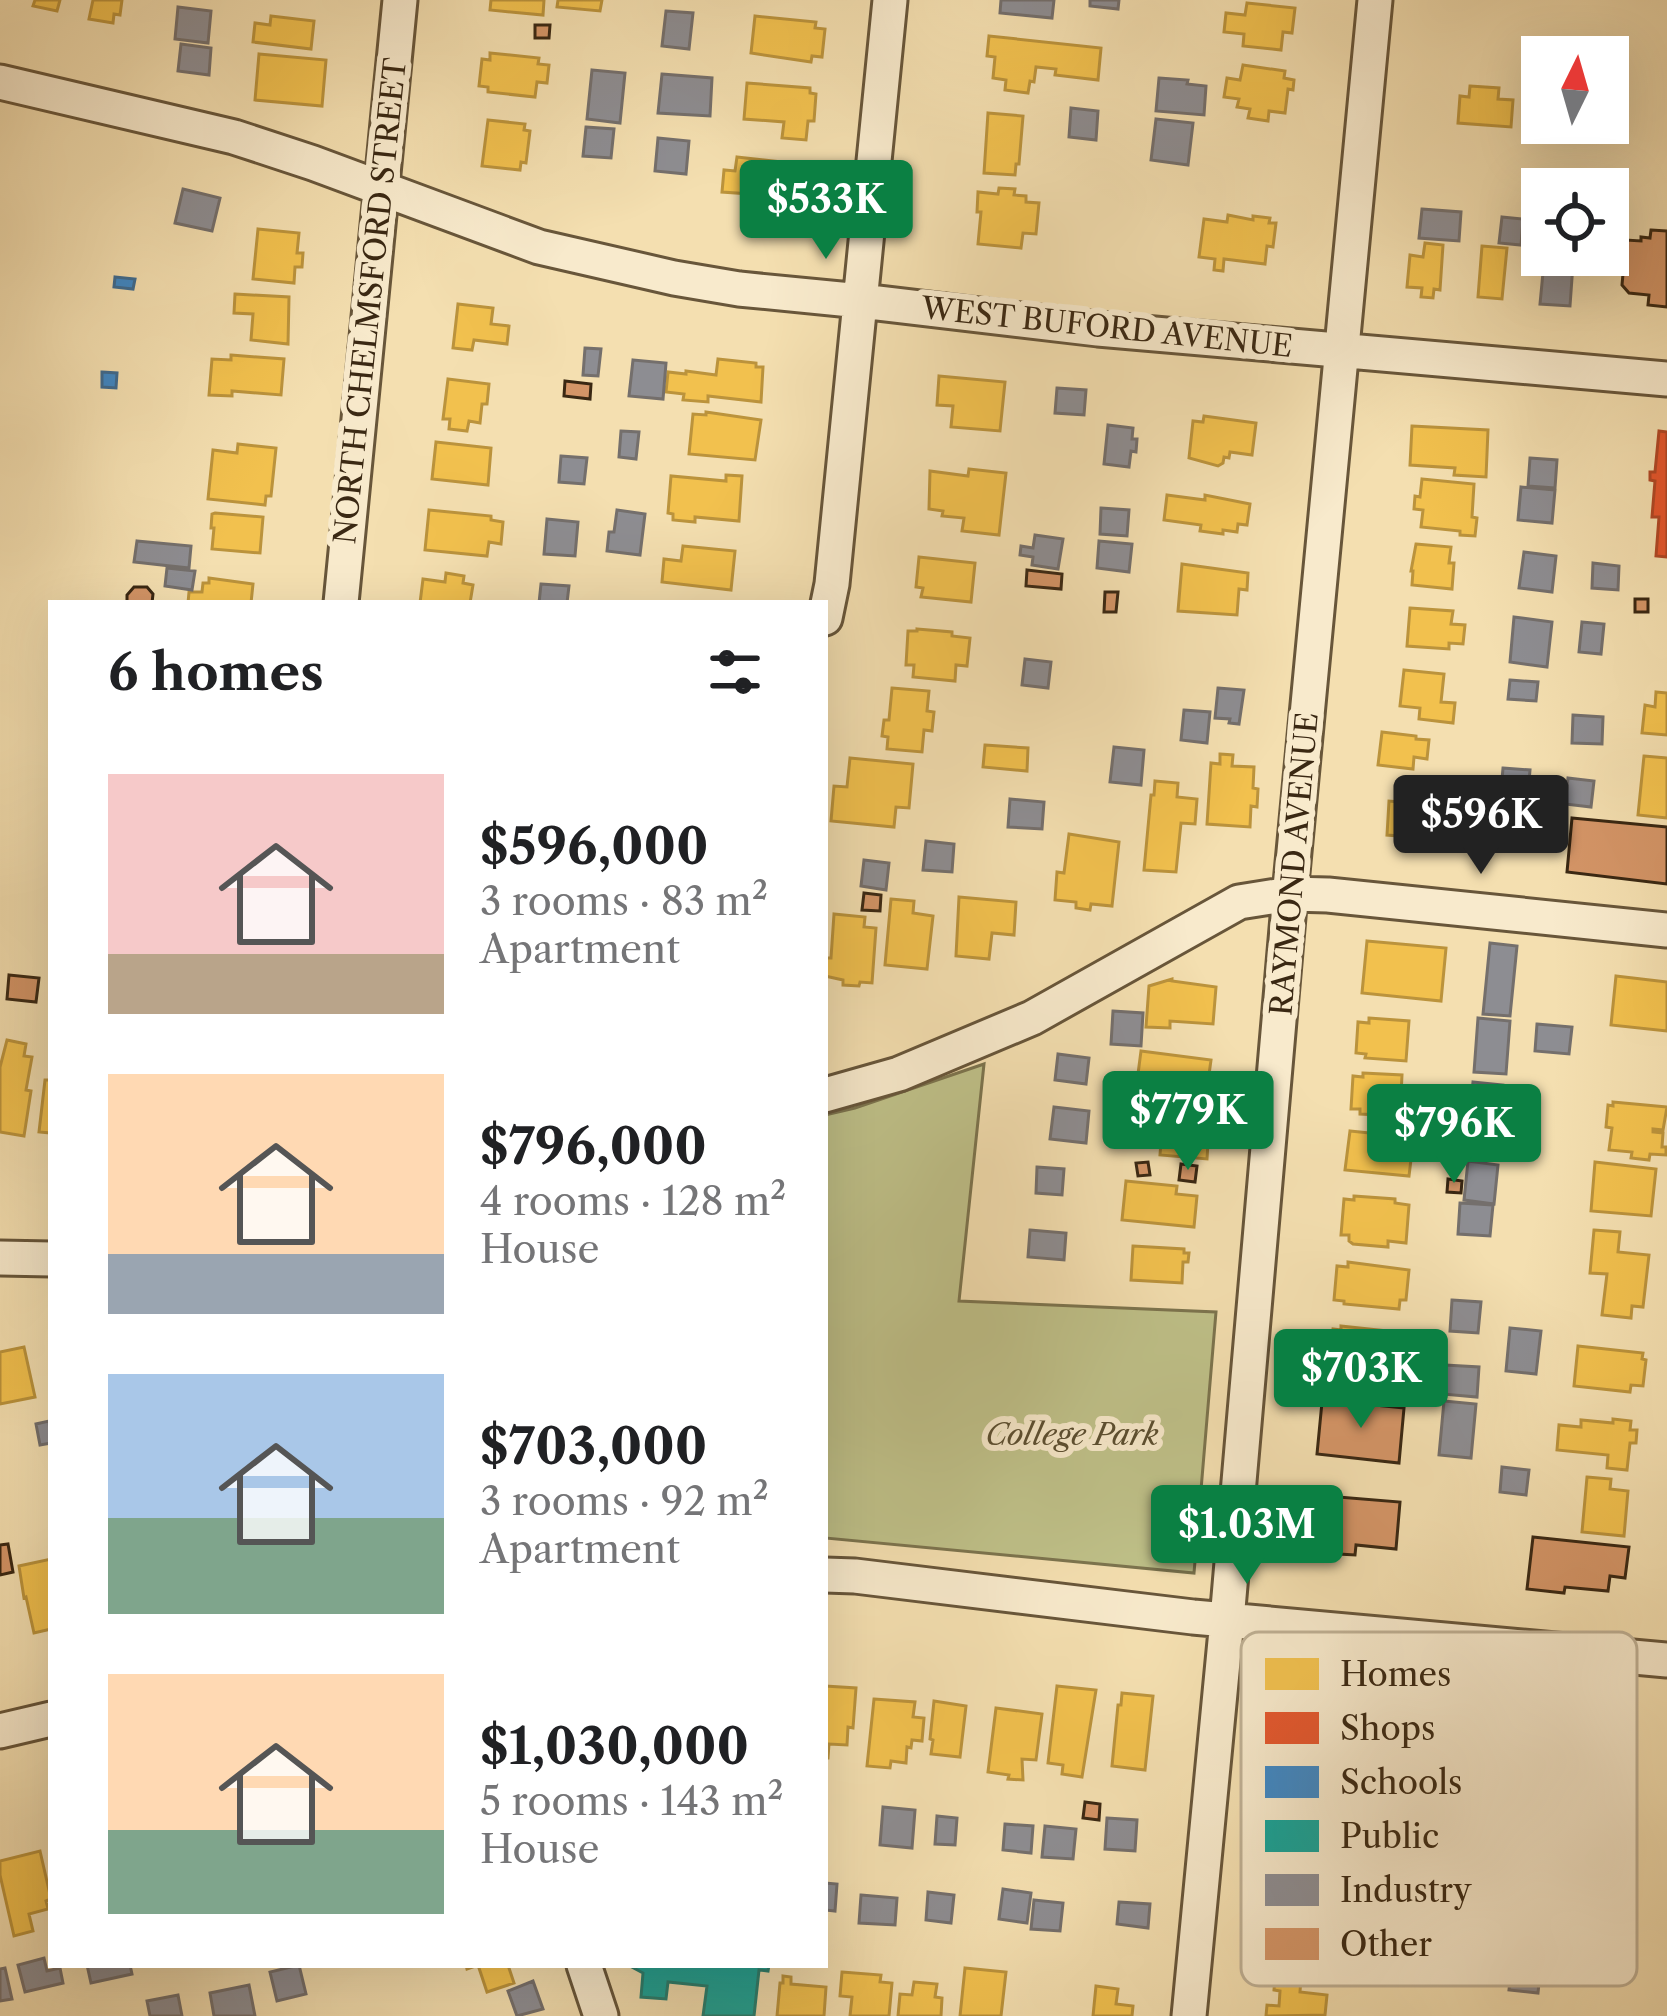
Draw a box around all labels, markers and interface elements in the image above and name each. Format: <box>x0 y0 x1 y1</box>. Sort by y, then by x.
north arrow <box>1521 36 1629 144</box>
map controls <box>1521 36 1629 276</box>
street label: NORTH CHELMSFORD STREET <box>326 56 414 546</box>
pin: $533K <box>742 160 910 262</box>
button: locate <box>1521 168 1629 276</box>
text: $533K <box>767 175 885 223</box>
street label: WEST BUFORD AVENUE <box>919 289 1294 365</box>
icon: filters <box>702 639 768 705</box>
text: 6 homes <box>108 641 324 703</box>
street label: RAYMOND AVENUE <box>1262 711 1326 1017</box>
pin: $596K <box>1397 775 1565 877</box>
text: $596K <box>1420 790 1542 838</box>
text: $596,000 <box>480 815 708 877</box>
icon: home <box>204 822 348 966</box>
text: 3 rooms · 83 m² <box>480 877 768 925</box>
text: Apartment <box>480 925 680 973</box>
pin: $779K <box>1104 1071 1272 1173</box>
pin: $796K <box>1370 1084 1538 1186</box>
text: $779K <box>1130 1086 1246 1134</box>
text: $796K <box>1394 1099 1514 1147</box>
text: $796,000 <box>480 1115 707 1177</box>
icon: home <box>204 1122 348 1266</box>
text: 4 rooms · 128 m² <box>480 1177 786 1225</box>
text: House <box>480 1225 599 1273</box>
pin: $703K <box>1277 1329 1445 1431</box>
text: $703K <box>1301 1344 1421 1392</box>
text: $703,000 <box>480 1415 707 1477</box>
park label: College Park <box>985 1416 1159 1453</box>
icon: home <box>204 1422 348 1566</box>
text: 3 rooms · 92 m² <box>480 1477 769 1525</box>
pin: $1.03M <box>1149 1485 1345 1587</box>
text: $1.03M <box>1178 1500 1316 1548</box>
text: Apartment <box>480 1525 680 1573</box>
legend <box>1241 1632 1637 1986</box>
text: Homes <box>1340 1654 1451 1695</box>
text: Shops <box>1340 1708 1435 1749</box>
text: $1,030,000 <box>480 1715 749 1777</box>
icon: home <box>204 1722 348 1866</box>
text: Schools <box>1340 1762 1462 1803</box>
text: 5 rooms · 143 m² <box>480 1777 783 1825</box>
text: Public <box>1340 1816 1439 1857</box>
text: House <box>480 1825 599 1873</box>
text: Industry <box>1340 1870 1472 1911</box>
text: Other <box>1340 1924 1432 1965</box>

